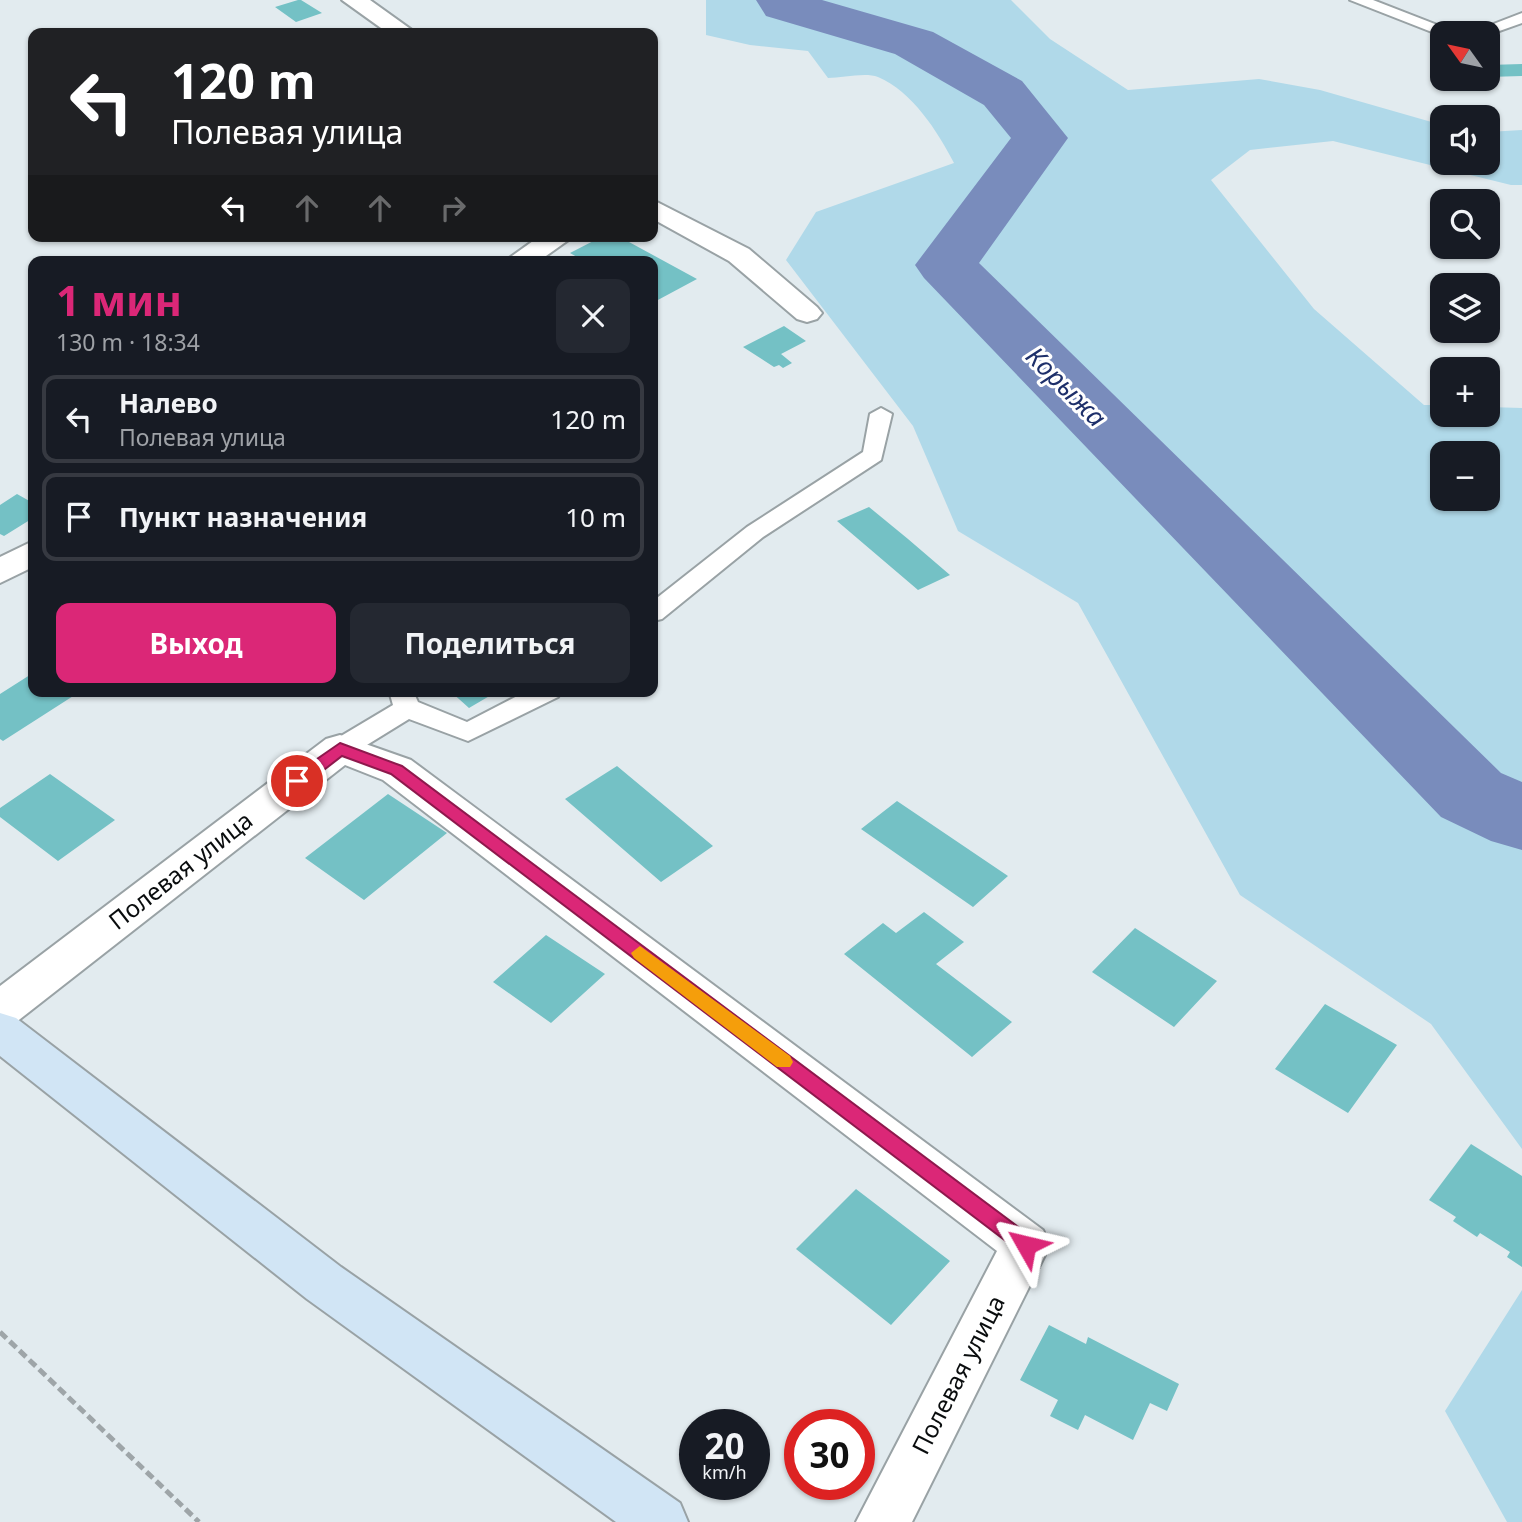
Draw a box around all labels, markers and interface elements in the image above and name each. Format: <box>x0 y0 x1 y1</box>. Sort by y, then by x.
north arrow <box>1430 21 1500 91</box>
map controls <box>1430 21 1500 511</box>
text: 120 m <box>171 47 316 113</box>
icon: left <box>56 56 147 147</box>
button: sound <box>1430 105 1500 175</box>
text: Полевая улица <box>171 110 403 153</box>
icon: left <box>215 189 253 227</box>
icon: ahead <box>288 189 326 227</box>
icon: ahead <box>361 189 399 227</box>
icon: right <box>434 189 472 227</box>
button: search <box>1430 189 1500 259</box>
text: 1 мин <box>56 271 182 328</box>
button: layers <box>1430 273 1500 343</box>
button: close <box>556 279 630 353</box>
text: 130 m · 18:34 <box>56 326 200 358</box>
water label: Корыжа <box>1019 338 1115 435</box>
button: + <box>1430 357 1500 427</box>
text: Налево <box>119 385 218 421</box>
icon: left <box>60 400 98 438</box>
text: 120 m <box>550 401 626 437</box>
text: Полевая улица <box>119 421 286 453</box>
button: − <box>1430 441 1500 511</box>
icon: arrive <box>60 498 98 536</box>
text: Пункт назначения <box>119 499 367 535</box>
text: 10 m <box>565 499 626 535</box>
button: Выход <box>56 603 336 683</box>
button: Поделиться <box>350 603 630 683</box>
pin <box>267 751 327 811</box>
icon: arrive <box>278 762 316 800</box>
street label: Полевая улица <box>101 803 259 936</box>
position arrow <box>989 1208 1063 1282</box>
street label: Полевая улица <box>903 1289 1012 1459</box>
speed limit sign: 30 <box>784 1409 875 1500</box>
text: 20 <box>704 1422 745 1469</box>
text: km/h <box>702 1460 747 1484</box>

